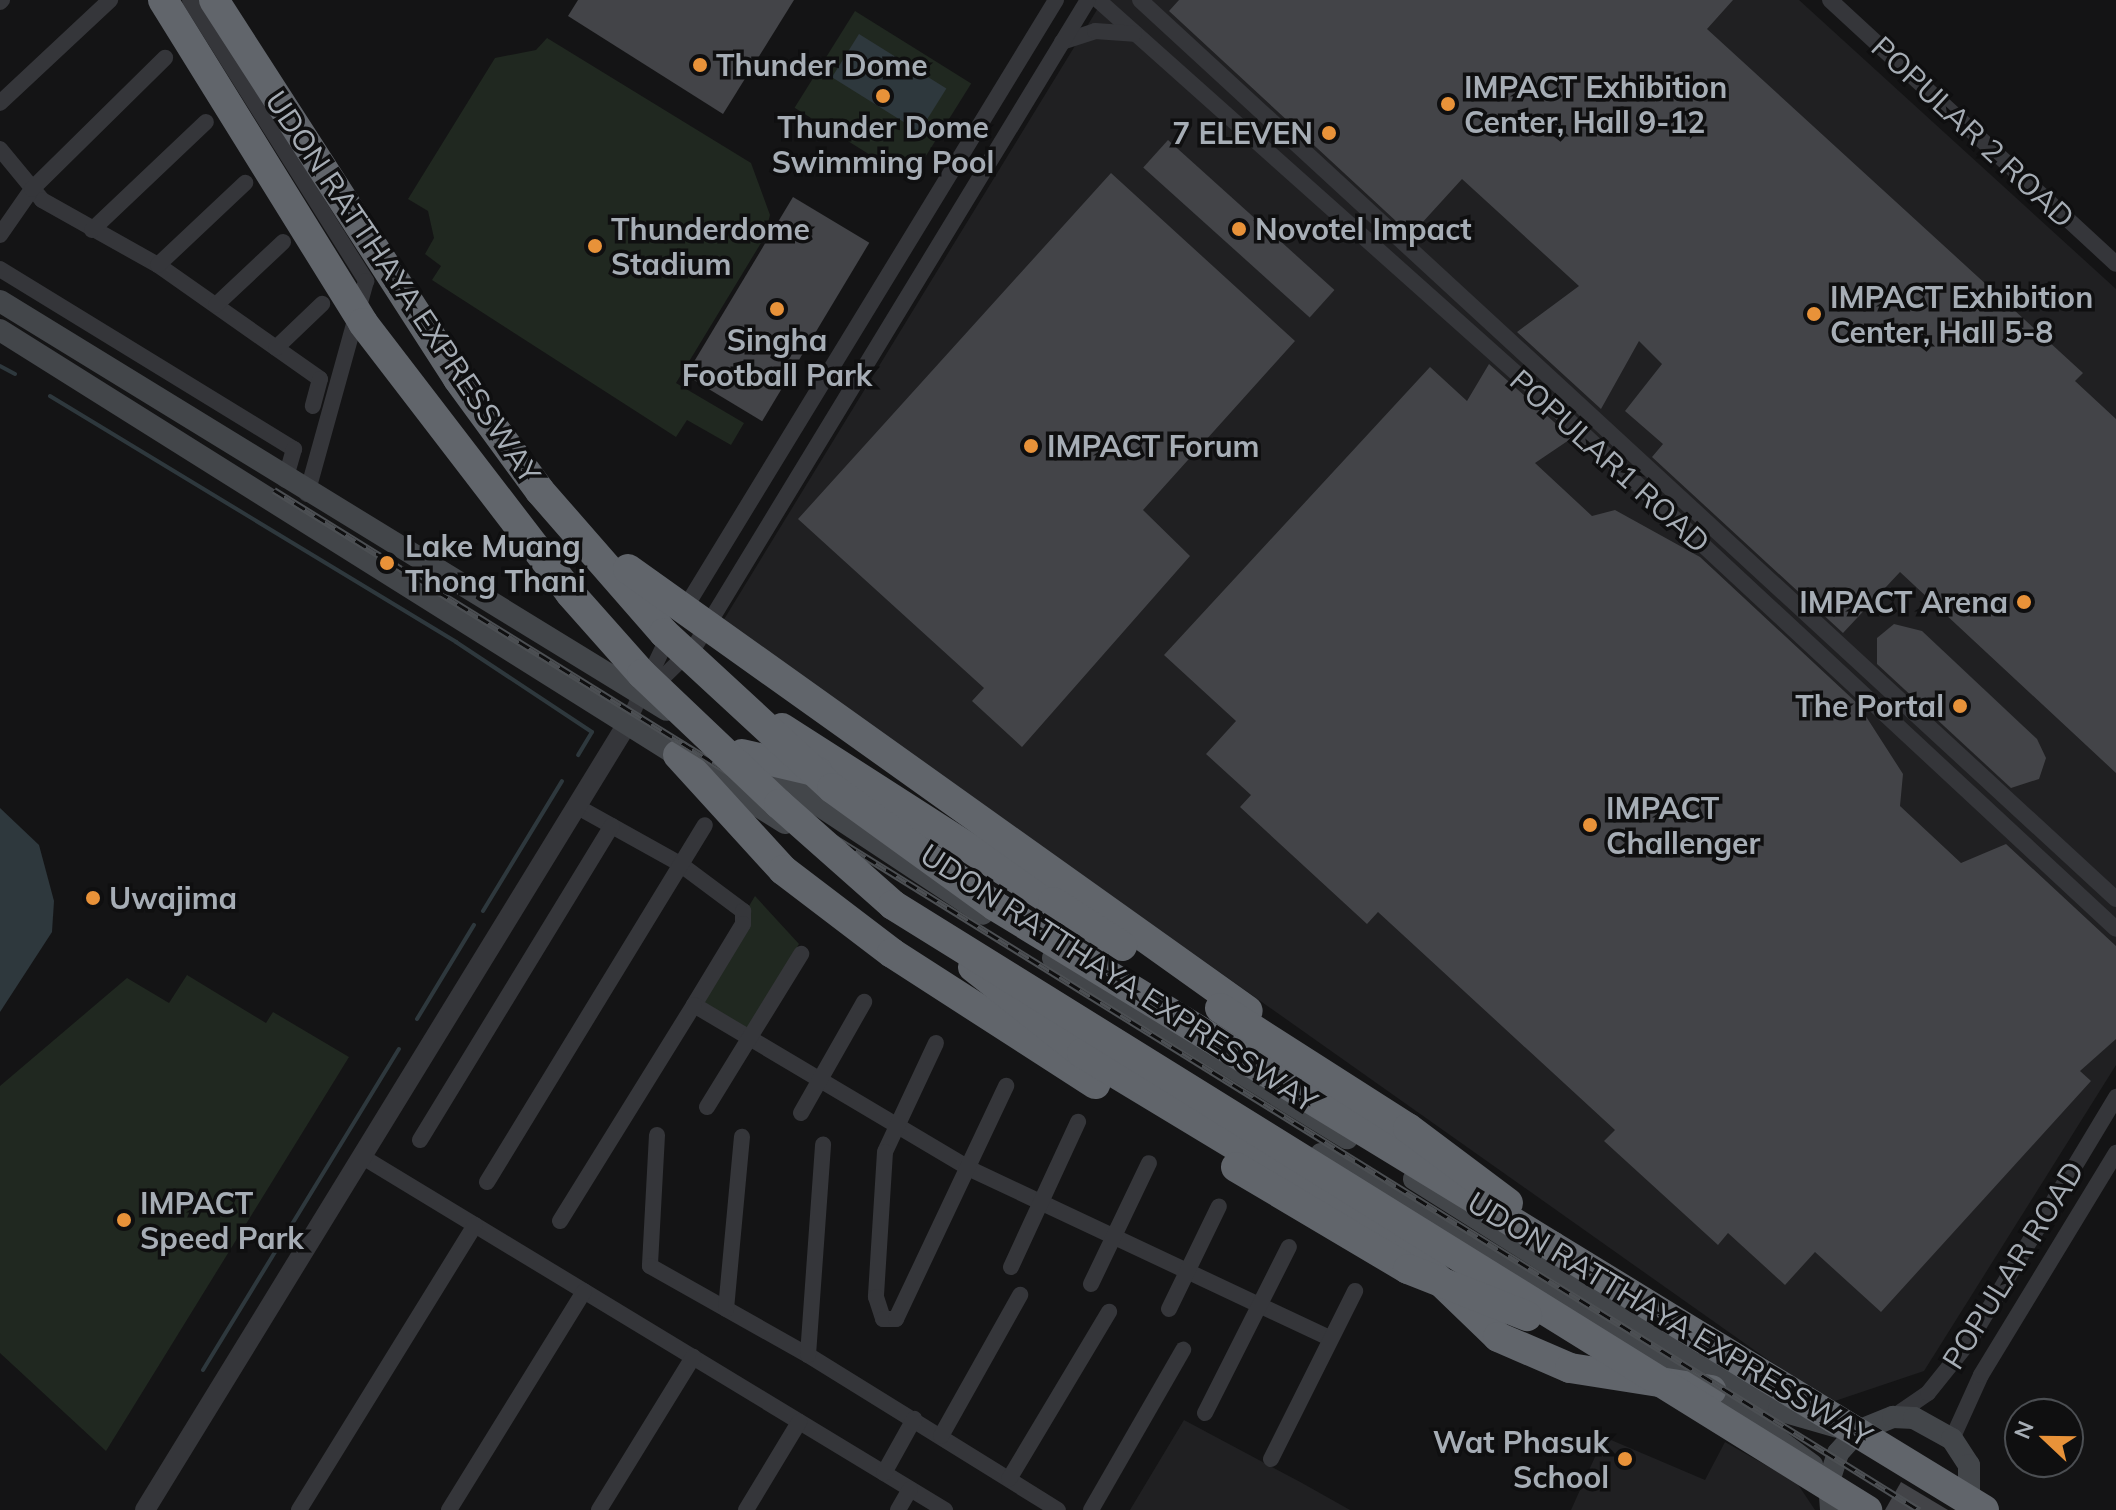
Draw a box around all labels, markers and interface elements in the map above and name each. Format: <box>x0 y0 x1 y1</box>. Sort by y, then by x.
street label: POPULAR 2 ROAD <box>1864 29 2082 235</box>
place label: Thunder Dome <box>716 47 928 83</box>
marker: Thunder Dome <box>691 56 709 74</box>
place label: IMPACT Exhibition Center, Hall 9-12 <box>1464 69 1727 140</box>
street label: UDON RATTHAYA EXPRESSWAY <box>258 84 548 490</box>
marker: Thunder Dome Swimming Pool <box>874 87 892 105</box>
marker: IMPACT Exhibition Center, Hall 9-12 <box>1439 95 1457 113</box>
place label: Thunder Dome Swimming Pool <box>772 109 994 180</box>
place label: 7 ELEVEN <box>1172 115 1313 151</box>
marker: 7 ELEVEN <box>1320 124 1338 142</box>
place label: Thunderdome Stadium <box>611 211 810 282</box>
place label: Novotel Impact <box>1255 211 1472 247</box>
marker: Novotel Impact <box>1230 220 1248 238</box>
marker: Thunderdome Stadium <box>586 237 604 255</box>
place label: IMPACT Exhibition Center, Hall 5-8 <box>1830 279 2093 350</box>
marker: Singha Football Park <box>768 300 786 318</box>
marker: IMPACT Exhibition Center, Hall 5-8 <box>1805 305 1823 323</box>
place label: Singha Football Park <box>682 322 872 392</box>
street label: POPULAR1 ROAD <box>1503 362 1717 560</box>
place label: IMPACT Forum <box>1047 428 1260 464</box>
marker: IMPACT Forum <box>1022 437 1040 455</box>
place label: Lake Muang Thong Thani <box>405 528 586 598</box>
marker: Lake Muang Thong Thani <box>376 552 398 574</box>
place label: IMPACT Arena <box>1799 584 2008 620</box>
marker: IMPACT Arena <box>2015 593 2033 611</box>
place label: The Portal <box>1795 688 1944 724</box>
marker: The Portal <box>1951 697 1969 715</box>
place label: IMPACT Challenger <box>1606 790 1760 860</box>
marker: IMPACT Challenger <box>1581 816 1599 834</box>
street label: UDON RATTHAYA EXPRESSWAY <box>914 836 1324 1120</box>
place label: Uwajima <box>109 880 237 916</box>
marker: Uwajima <box>84 889 102 907</box>
street label: POPULAR ROAD <box>1935 1154 2091 1376</box>
street label: UDON RATTHAYA EXPRESSWAY <box>1461 1184 1879 1454</box>
place label: IMPACT Speed Park <box>140 1185 304 1256</box>
marker: IMPACT Speed Park <box>115 1211 133 1229</box>
north arrow <box>2004 1398 2084 1478</box>
text: N <box>2008 1417 2040 1443</box>
place label: Wat Phasuk School <box>1433 1424 1609 1494</box>
marker: Wat Phasuk School <box>1616 1450 1634 1468</box>

